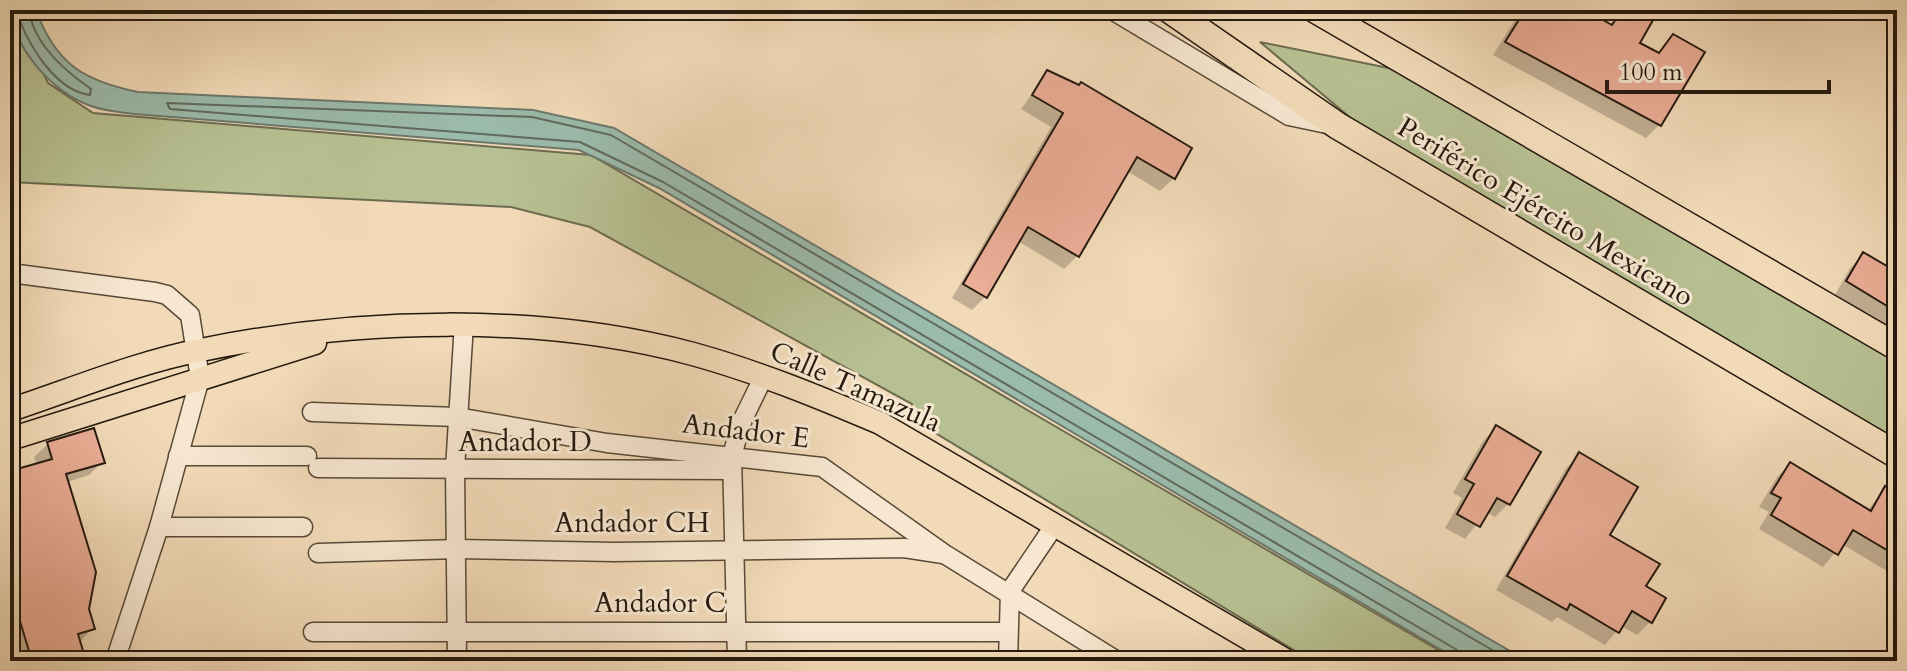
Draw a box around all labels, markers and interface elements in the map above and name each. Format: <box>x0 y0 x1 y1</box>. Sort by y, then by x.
scale bar <box>1607 44 1829 94</box>
text: 100 m <box>1619 56 1683 89</box>
street label: Periférico Ejército Mexicano <box>1390 108 1701 315</box>
street label: Calle Tamazula <box>764 332 947 442</box>
street label: Andador E <box>680 404 812 458</box>
street label: Andador D <box>458 423 592 461</box>
street label: Andador CH <box>554 504 710 542</box>
street label: Andador C <box>594 584 726 622</box>

